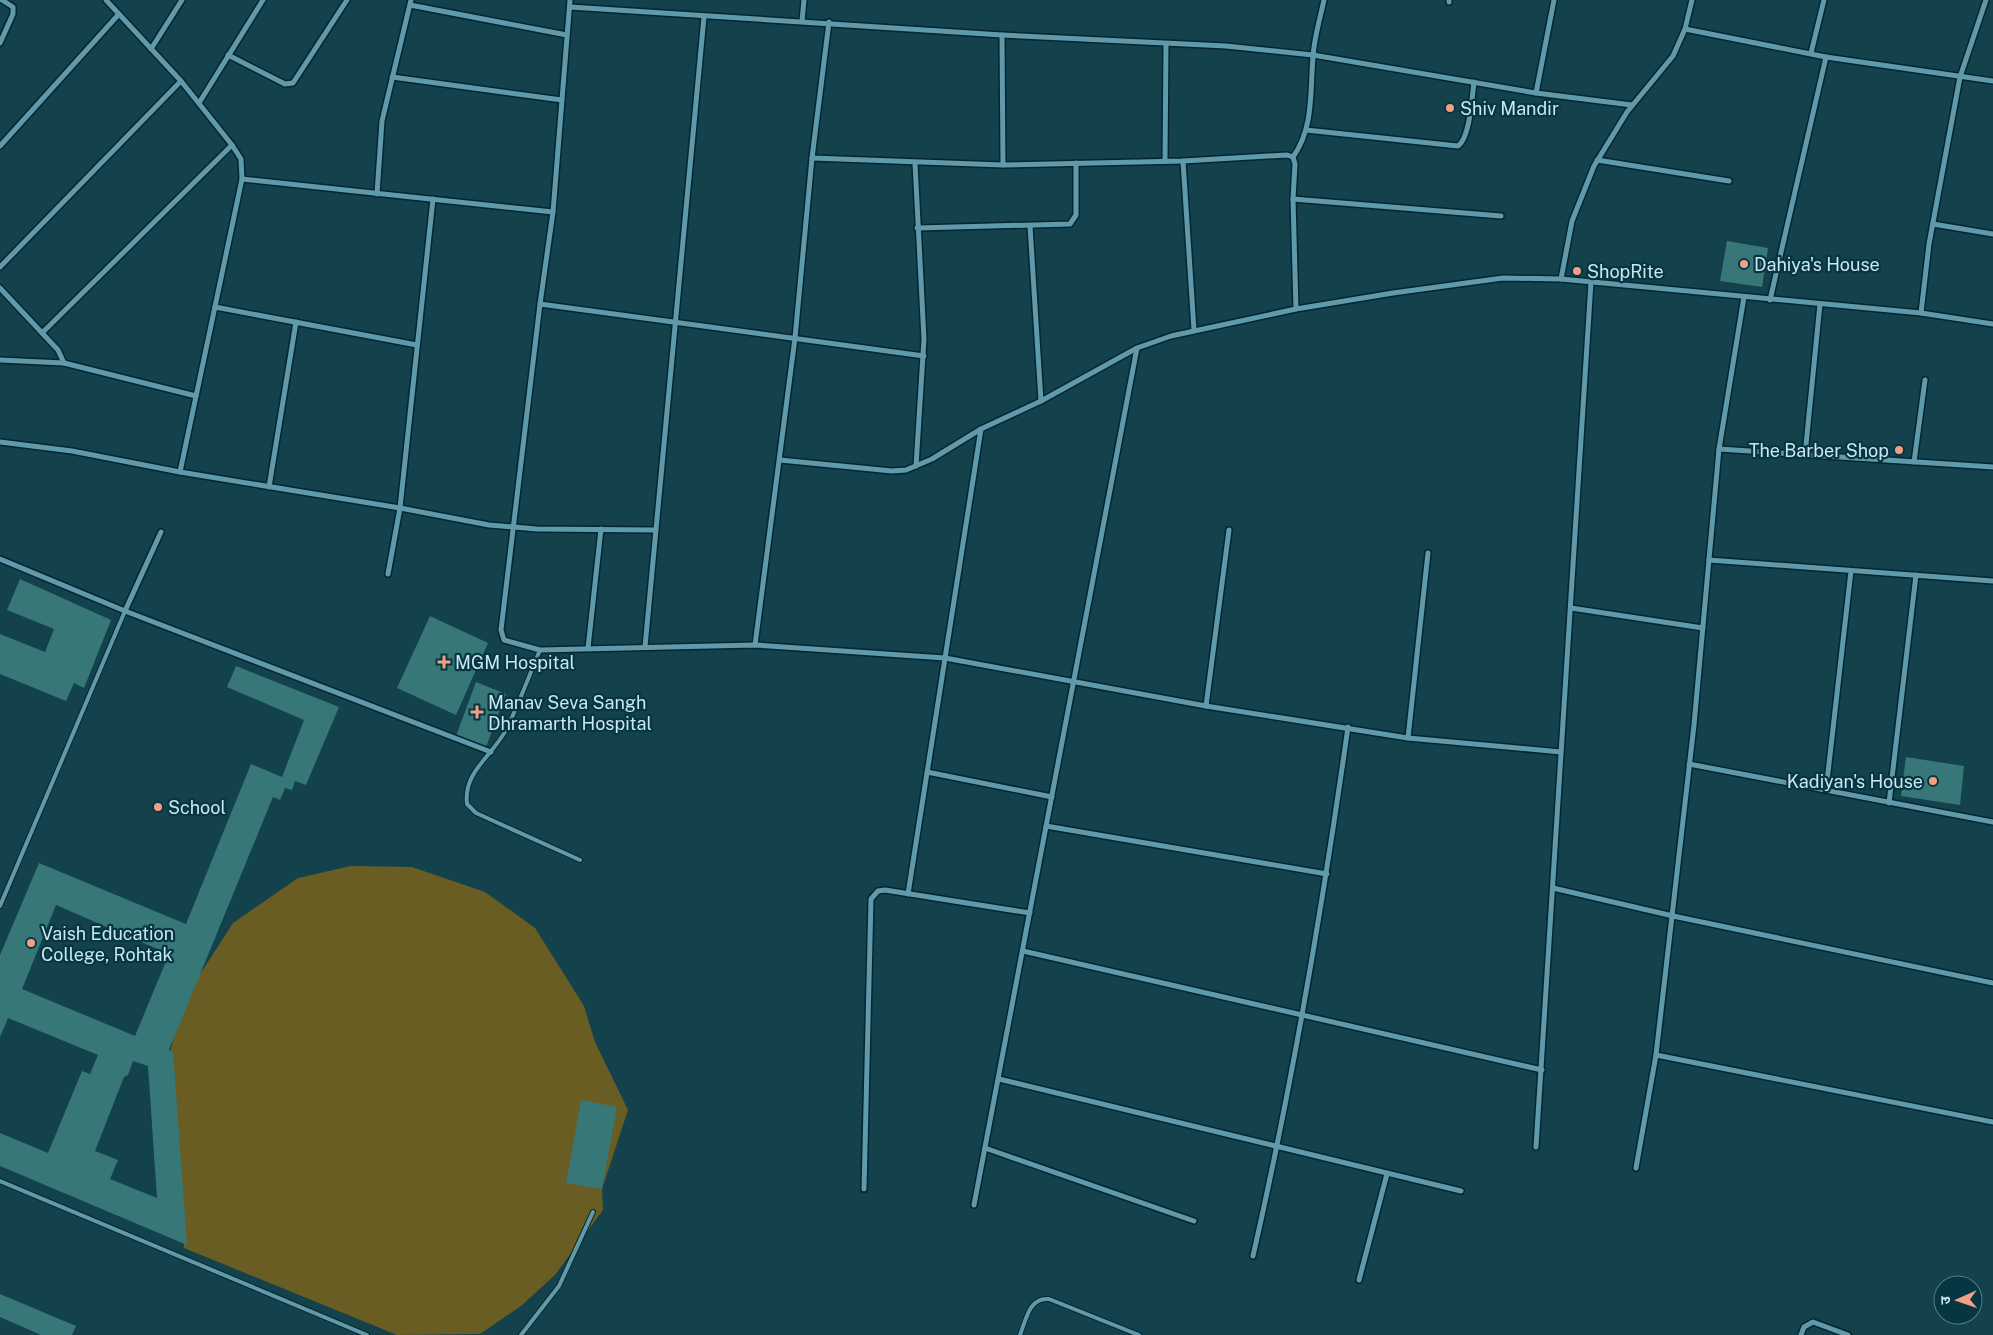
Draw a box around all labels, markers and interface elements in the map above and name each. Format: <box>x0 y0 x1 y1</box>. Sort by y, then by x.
place label: Shiv Mandir <box>1460 98 1559 119</box>
marker: Shiv Mandir <box>1444 102 1456 114</box>
place label: Dahiya's House <box>1754 254 1880 275</box>
marker: Dahiya's House <box>1738 258 1750 270</box>
place label: ShopRite <box>1587 261 1664 282</box>
marker: ShopRite <box>1571 265 1583 277</box>
place label: The Barber Shop <box>1749 440 1889 461</box>
marker: The Barber Shop <box>1893 444 1905 456</box>
place label: MGM Hospital <box>455 652 575 673</box>
marker: MGM Hospital <box>437 655 451 669</box>
place label: Manav Seva Sangh Dhramarth Hospital <box>488 692 652 734</box>
marker: Manav Seva Sangh Dhramarth Hospital <box>470 705 484 719</box>
place label: Kadiyan's House <box>1787 771 1923 792</box>
marker: Kadiyan's House <box>1927 775 1939 787</box>
place label: School <box>168 797 226 818</box>
marker: School <box>152 801 164 813</box>
place label: Vaish Education College, Rohtak <box>41 923 174 965</box>
marker: Vaish Education College, Rohtak <box>25 937 37 949</box>
north arrow <box>1933 1275 1983 1325</box>
text: उ <box>1937 1295 1953 1305</box>

